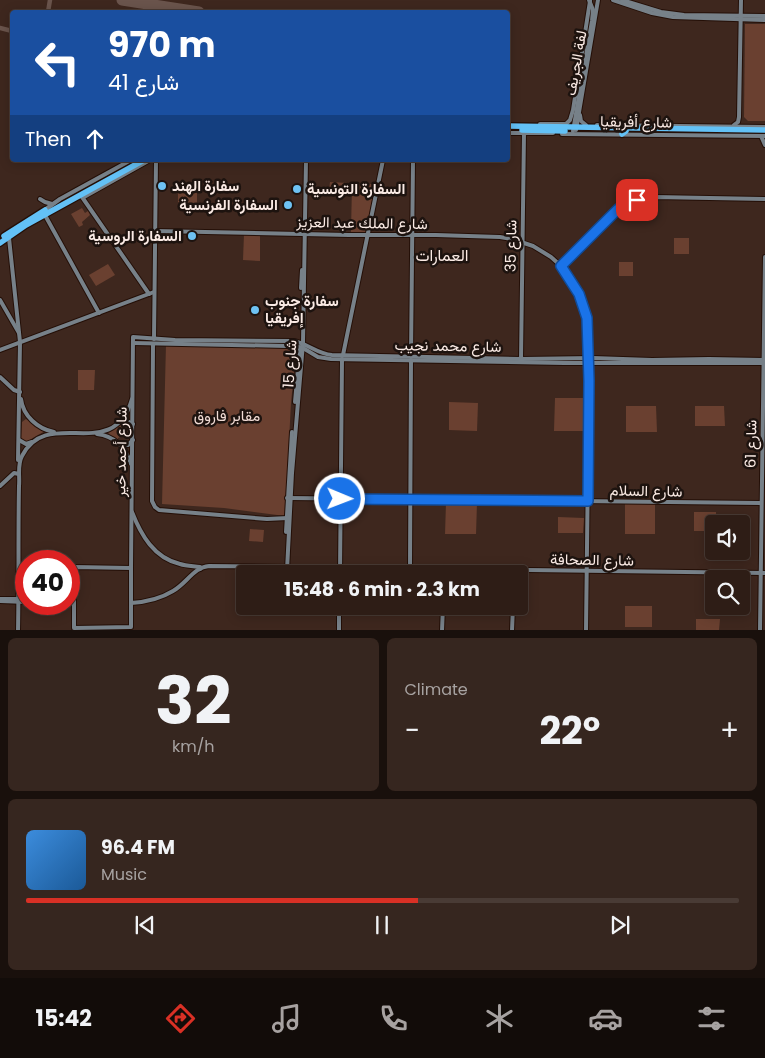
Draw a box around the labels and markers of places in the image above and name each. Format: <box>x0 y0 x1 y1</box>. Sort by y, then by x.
place label: سفارة الهند <box>172 175 239 196</box>
place label: السفارة التونسية <box>307 178 405 199</box>
pin <box>616 179 658 221</box>
marker: سفارة الهند <box>156 180 168 192</box>
marker: السفارة التونسية <box>291 183 303 195</box>
place label: السفارة الفرنسية <box>179 194 278 215</box>
marker: السفارة الفرنسية <box>282 199 294 211</box>
place label: السفارة الروسية <box>88 225 182 246</box>
marker: السفارة الروسية <box>186 230 198 242</box>
place label: سفارة جنوب إفريقيا <box>265 290 339 328</box>
marker: سفارة جنوب إفريقيا <box>249 304 261 316</box>

